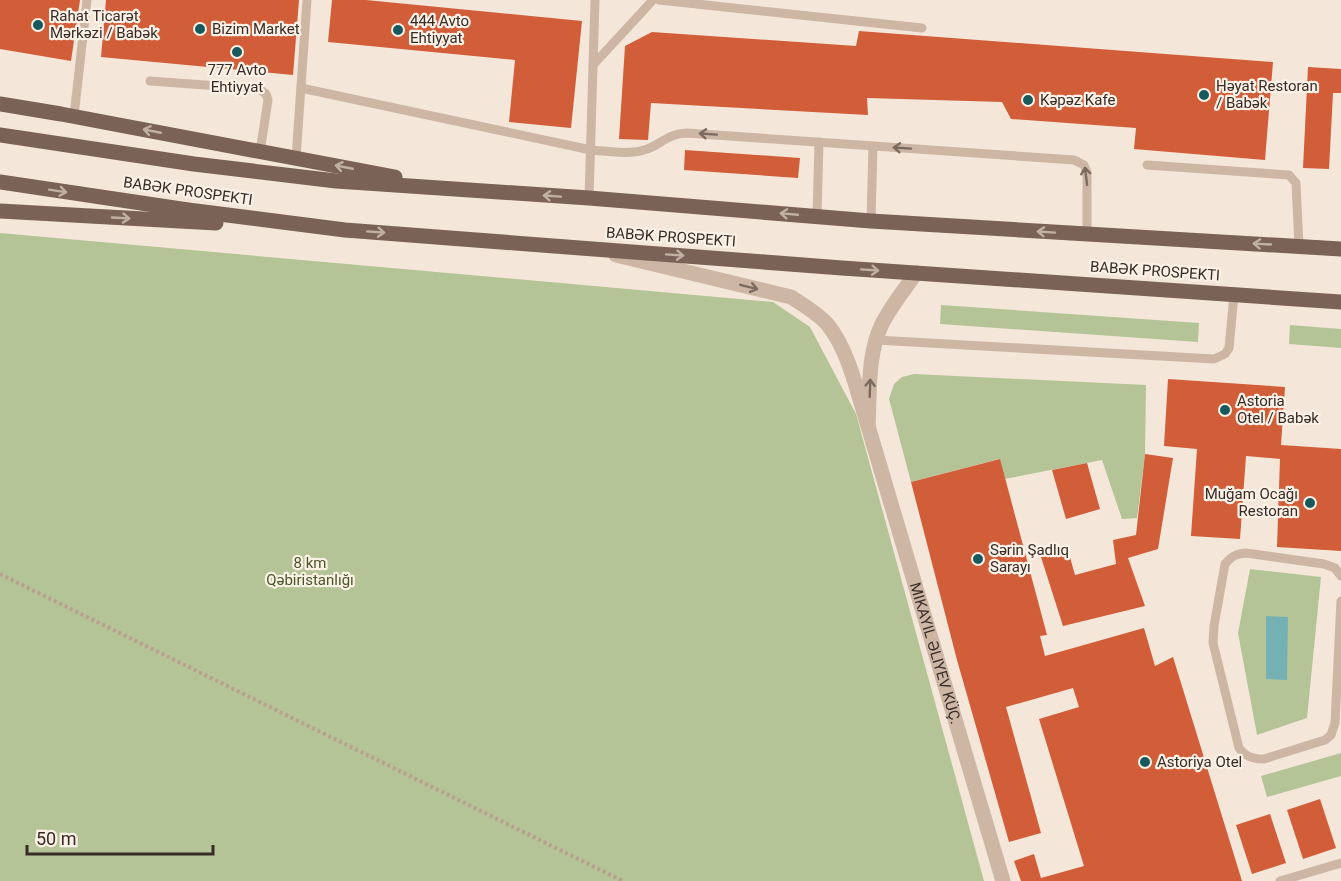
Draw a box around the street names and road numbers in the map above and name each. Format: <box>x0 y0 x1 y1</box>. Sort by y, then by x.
street label: BABƏK PROSPEKTI <box>122 173 254 209</box>
street label: BABƏK PROSPEKTI <box>605 223 737 251</box>
street label: BABƏK PROSPEKTI <box>1089 257 1221 285</box>
street label: MIKAYIL ƏLIYEV KÜÇ. <box>906 580 965 726</box>

